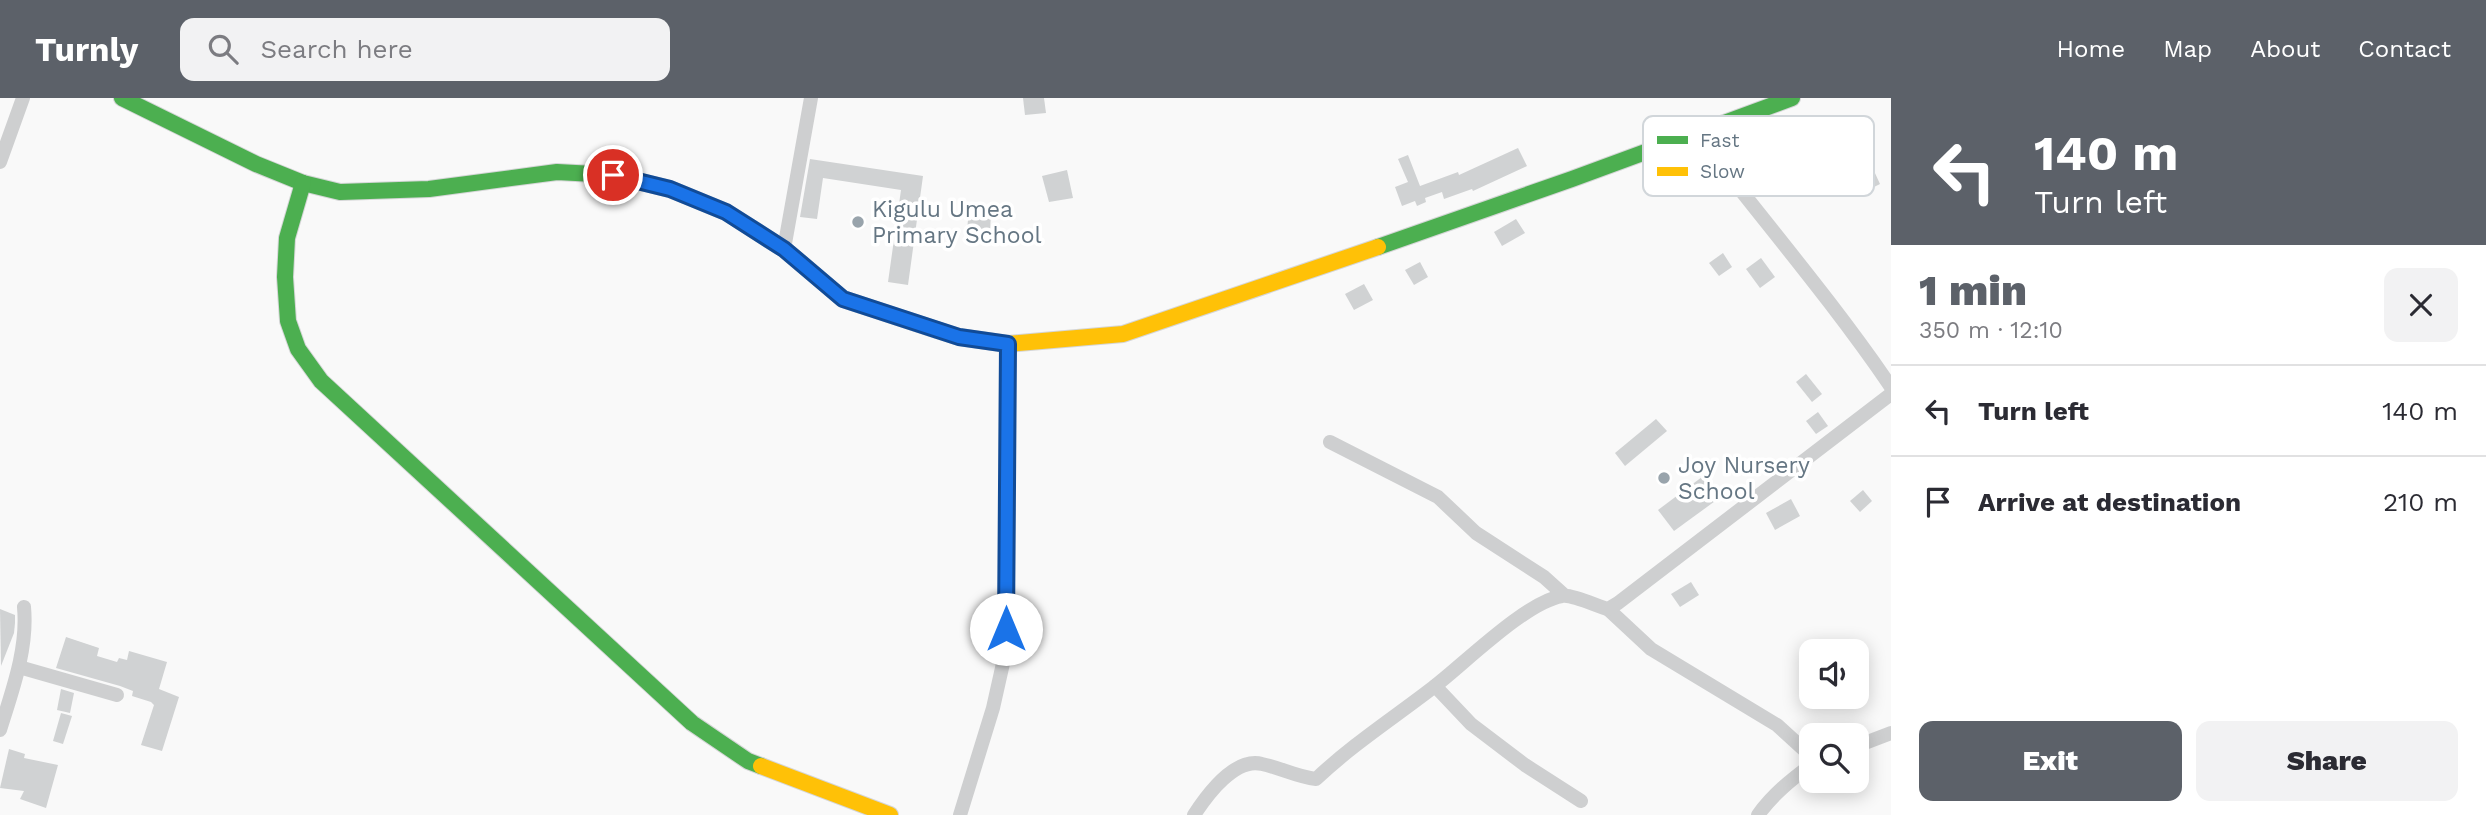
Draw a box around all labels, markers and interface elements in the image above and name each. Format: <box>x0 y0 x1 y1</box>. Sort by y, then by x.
search box <box>180 18 670 81</box>
text: Turnly <box>35 30 138 69</box>
icon: search <box>204 30 242 68</box>
text: Search here <box>260 34 413 64</box>
text: Home <box>2057 35 2125 63</box>
text: Map <box>2163 35 2212 63</box>
text: About <box>2250 35 2320 63</box>
text: Contact <box>2358 35 2451 63</box>
legend <box>1643 116 1874 196</box>
text: 140 m <box>2034 124 2178 182</box>
icon: left <box>1919 126 2010 217</box>
text: Fast <box>1700 129 1739 152</box>
pin <box>583 145 643 205</box>
icon: arrive <box>594 156 632 194</box>
text: Slow <box>1700 160 1745 183</box>
text: Turn left <box>2034 183 2167 221</box>
place label: Kigulu Umea Primary School <box>872 196 1042 249</box>
marker: Kigulu Umea Primary School <box>850 214 866 230</box>
text: 1 min <box>1919 266 2027 315</box>
button: close <box>2384 268 2458 342</box>
text: 350 m · 12:10 <box>1919 317 2063 344</box>
icon: left <box>1919 392 1957 430</box>
text: Turn left <box>1978 396 2089 426</box>
text: 140 m <box>2382 396 2458 426</box>
place label: Joy Nursery School <box>1678 452 1810 505</box>
marker: Joy Nursery School <box>1656 470 1672 486</box>
icon: arrive <box>1919 483 1957 521</box>
text: Arrive at destination <box>1978 487 2241 517</box>
text: 210 m <box>2383 487 2458 517</box>
position arrow <box>969 592 1043 666</box>
map controls <box>1799 639 1869 793</box>
button: sound <box>1799 639 1869 709</box>
button: Exit <box>1919 721 2182 801</box>
button: Share <box>2196 721 2458 801</box>
button: search <box>1799 723 1869 793</box>

